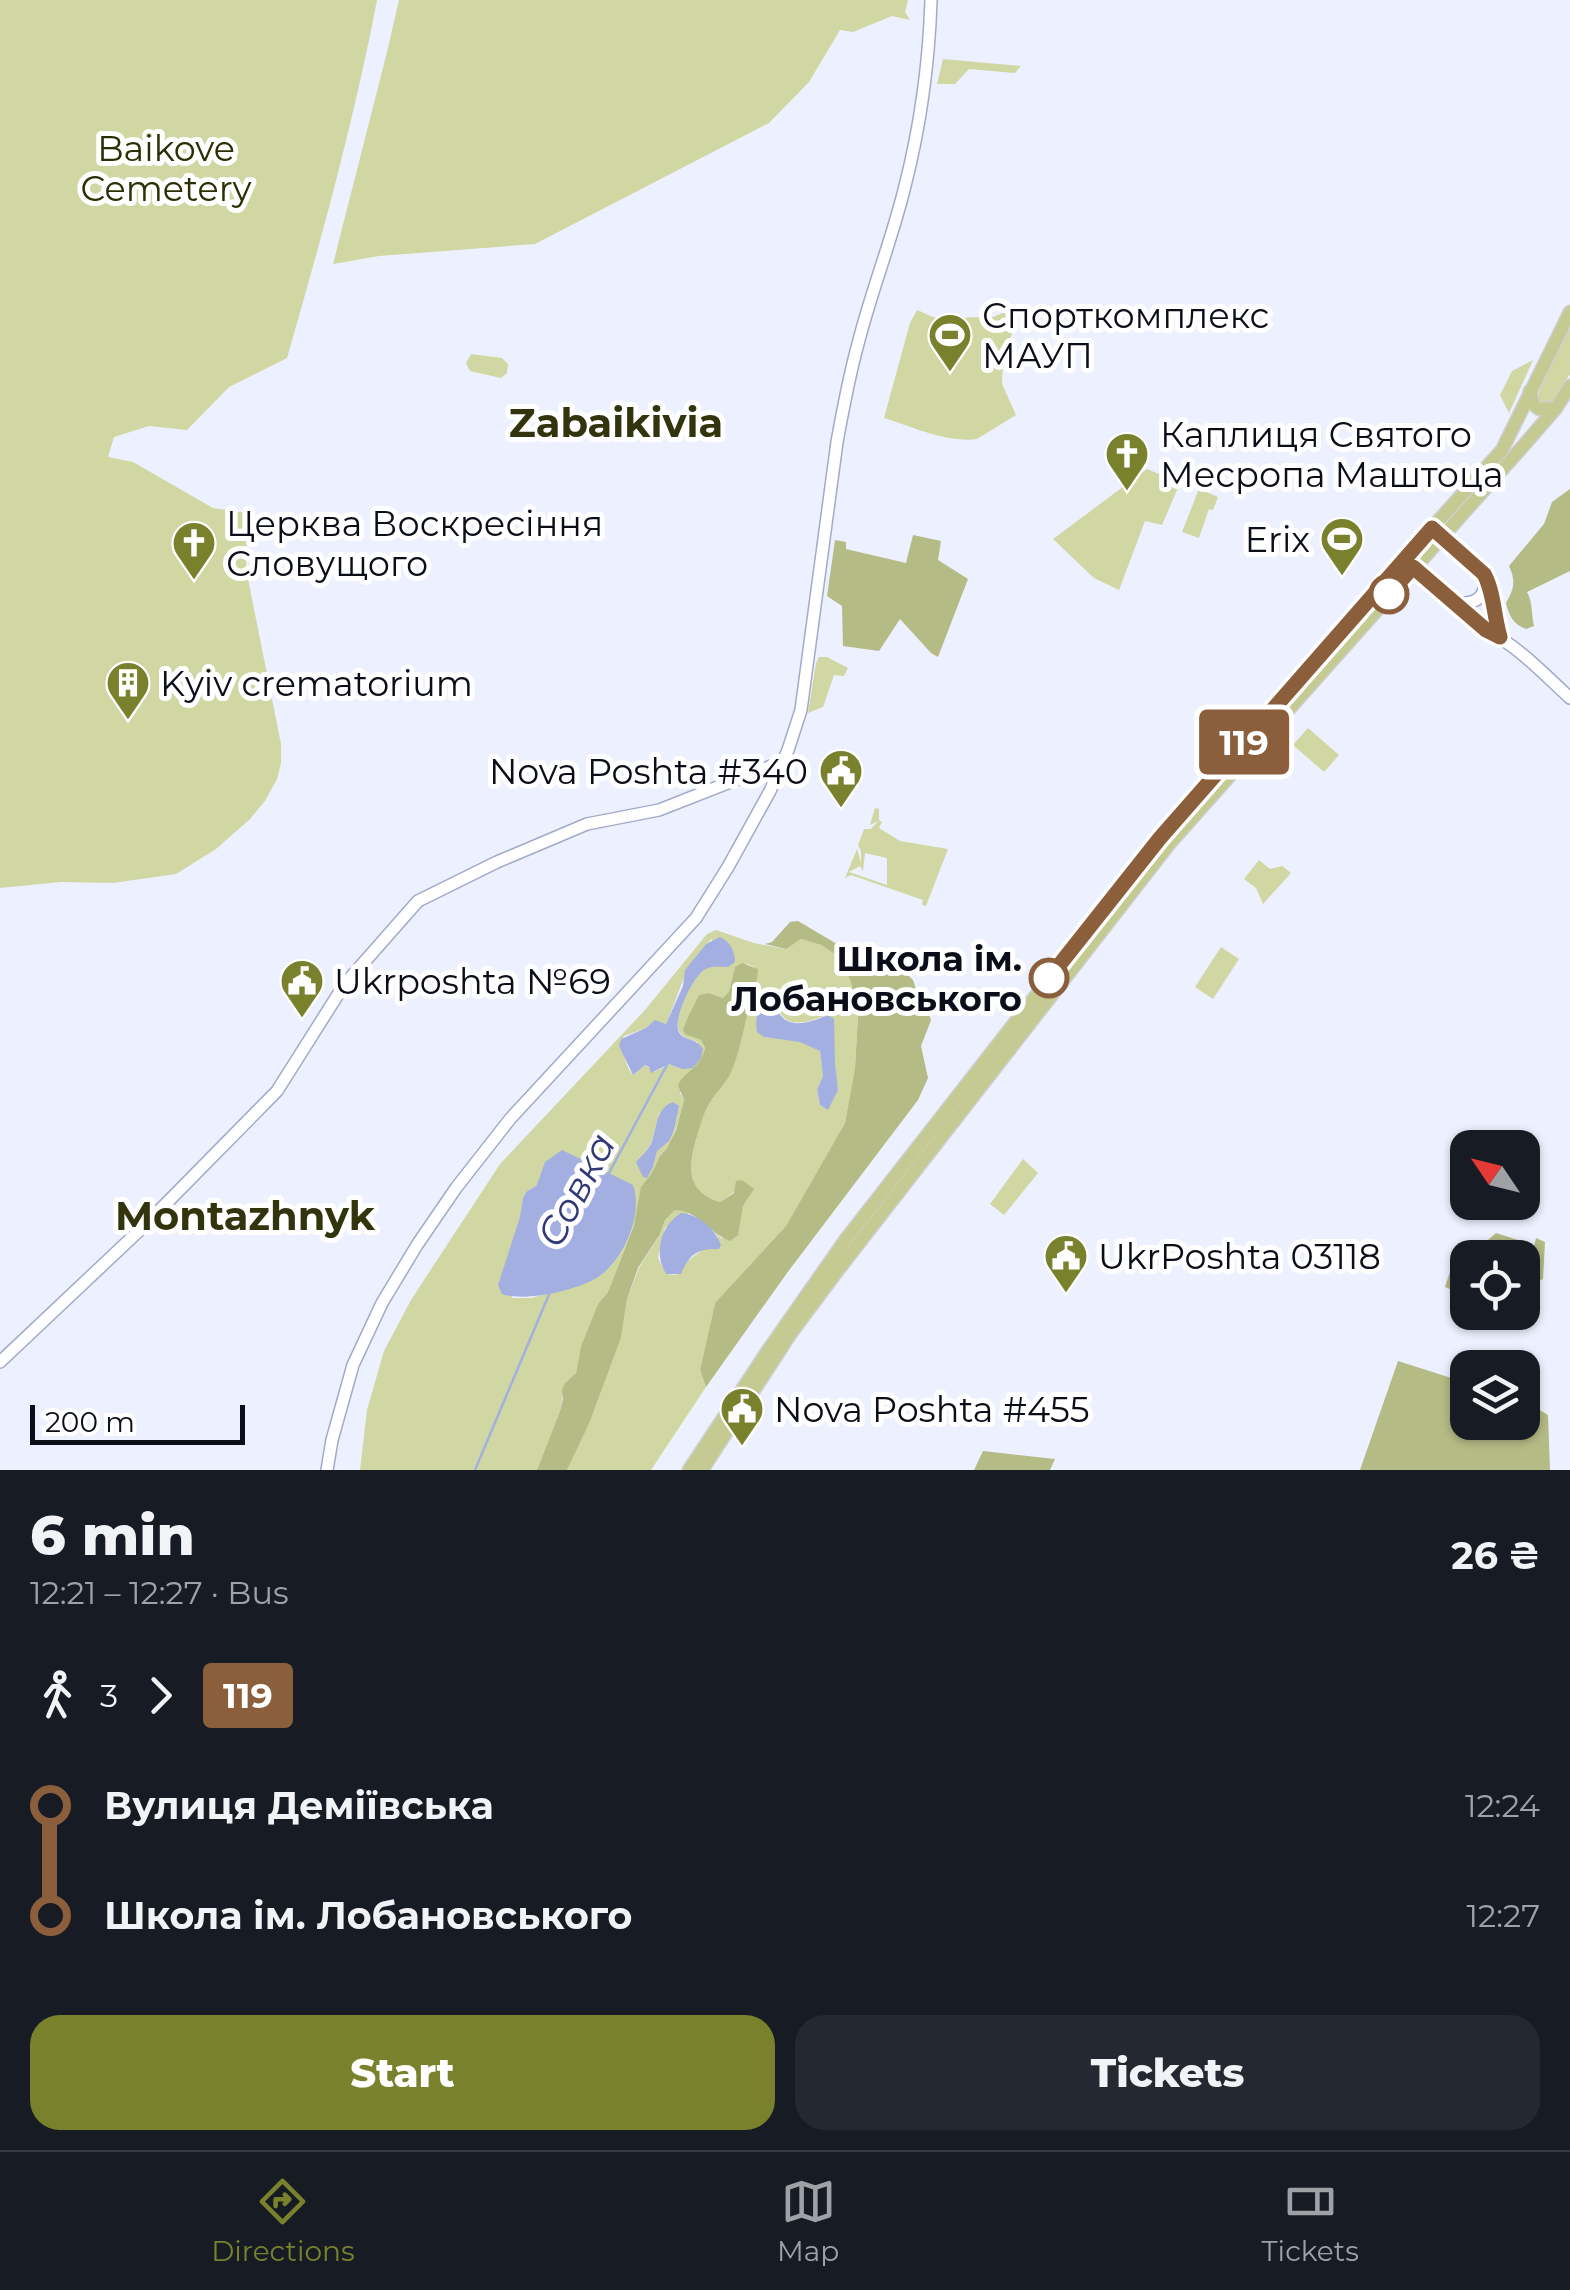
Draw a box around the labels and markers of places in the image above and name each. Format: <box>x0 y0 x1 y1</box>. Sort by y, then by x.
place label: Спорткомплекс МАУП <box>982 294 1269 377</box>
sports icon: Спорткомплекс МАУП <box>927 312 973 373</box>
place label: Каплиця Святого Месропа Маштоца <box>1160 413 1503 496</box>
church icon: Каплиця Святого Месропа Маштоца <box>1104 431 1150 492</box>
place label: Церква Воскресіння Словущого <box>226 502 603 585</box>
sports icon: Erix <box>1319 516 1365 577</box>
place label: Erix <box>1245 518 1310 561</box>
church icon: Церква Воскресіння Словущого <box>171 520 217 581</box>
unlabelled marker <box>1370 575 1408 613</box>
building icon: Kyiv crematorium <box>105 660 151 721</box>
place label: Kyiv crematorium <box>160 662 473 705</box>
public building icon: Nova Poshta #340 <box>818 748 864 809</box>
place label: Nova Poshta #340 <box>489 750 808 793</box>
place label: Школа ім. Лобановського <box>731 937 1022 1020</box>
public building icon: Ukrposhta №69 <box>279 958 325 1019</box>
marker: Школа ім. Лобановського <box>1030 959 1068 997</box>
place label: Ukrposhta №69 <box>334 960 611 1003</box>
public building icon: UkrPoshta 03118 <box>1043 1233 1089 1294</box>
place label: UkrPoshta 03118 <box>1098 1235 1381 1278</box>
public building icon: Nova Poshta #455 <box>719 1386 765 1447</box>
place label: Nova Poshta #455 <box>774 1388 1090 1431</box>

